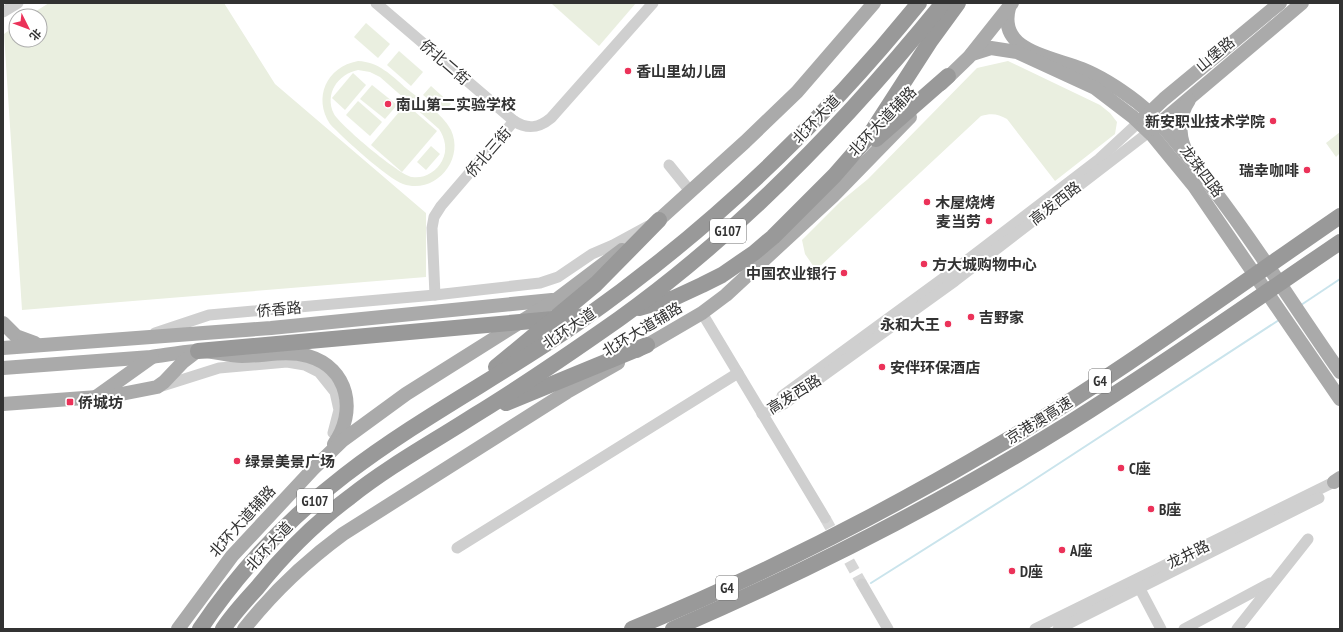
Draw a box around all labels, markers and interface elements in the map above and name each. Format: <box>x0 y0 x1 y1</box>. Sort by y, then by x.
north arrow <box>8 8 48 48</box>
text: 北 <box>27 26 44 43</box>
street label: 山堡路 <box>1192 32 1238 76</box>
street label: 侨北二街 <box>416 35 474 89</box>
place label: 香山里幼儿园 <box>636 62 726 81</box>
marker: 香山里幼儿园 <box>623 66 633 76</box>
street label: 北环大道辅路 <box>844 82 920 160</box>
street label: 北环大道 <box>788 91 844 147</box>
place label: 南山第二实验学校 <box>396 95 516 114</box>
marker: 南山第二实验学校 <box>383 99 393 109</box>
place label: 新安职业技术学院 <box>1145 112 1265 131</box>
marker: 新安职业技术学院 <box>1268 116 1278 126</box>
street label: 侨北三街 <box>461 123 515 181</box>
street label: 龙珠四路 <box>1176 141 1228 201</box>
place label: 瑞幸咖啡 <box>1239 161 1299 180</box>
marker: 瑞幸咖啡 <box>1302 165 1312 175</box>
street label: 高发西路 <box>1026 177 1084 229</box>
place label: 木屋烧烤 <box>935 193 995 212</box>
marker: 木屋烧烤 <box>922 197 932 207</box>
place label: 麦当劳 <box>936 212 981 231</box>
marker: 麦当劳 <box>984 216 994 226</box>
road number: G107 <box>710 219 746 243</box>
place label: 方大城购物中心 <box>932 255 1037 274</box>
marker: 方大城购物中心 <box>919 259 929 269</box>
place label: 中国农业银行 <box>746 264 836 283</box>
marker: 中国农业银行 <box>839 268 849 278</box>
street label: 侨香路 <box>256 298 302 320</box>
street label: 北环大道辅路 <box>599 298 685 360</box>
street label: 北环大道 <box>539 303 599 353</box>
place label: 吉野家 <box>979 308 1024 327</box>
marker: 吉野家 <box>966 312 976 322</box>
place label: 永和大王 <box>880 315 940 334</box>
marker: 永和大王 <box>943 319 953 329</box>
place label: 安伴环保酒店 <box>890 358 980 377</box>
marker: 安伴环保酒店 <box>877 362 887 372</box>
road number: G4 <box>1089 369 1111 393</box>
street label: 高发西路 <box>764 370 824 418</box>
street label: 京港澳高速 <box>1002 392 1076 448</box>
place label: 侨城坊 <box>78 393 123 412</box>
marker: 侨城坊 <box>65 397 75 407</box>
place label: 绿景美景广场 <box>245 452 335 471</box>
marker: 绿景美景广场 <box>232 456 242 466</box>
place label: C座 <box>1129 459 1151 478</box>
marker: C座 <box>1116 463 1126 473</box>
street label: 北环大道辅路 <box>205 482 279 560</box>
road number: G107 <box>297 489 333 513</box>
place label: B座 <box>1159 500 1181 519</box>
marker: B座 <box>1146 504 1156 514</box>
street label: 北环大道 <box>242 518 296 574</box>
street label: 龙井路 <box>1164 536 1212 572</box>
place label: A座 <box>1069 541 1093 560</box>
marker: A座 <box>1057 545 1067 555</box>
place label: D座 <box>1020 562 1043 581</box>
marker: D座 <box>1007 566 1017 576</box>
road number: G4 <box>716 576 738 600</box>

